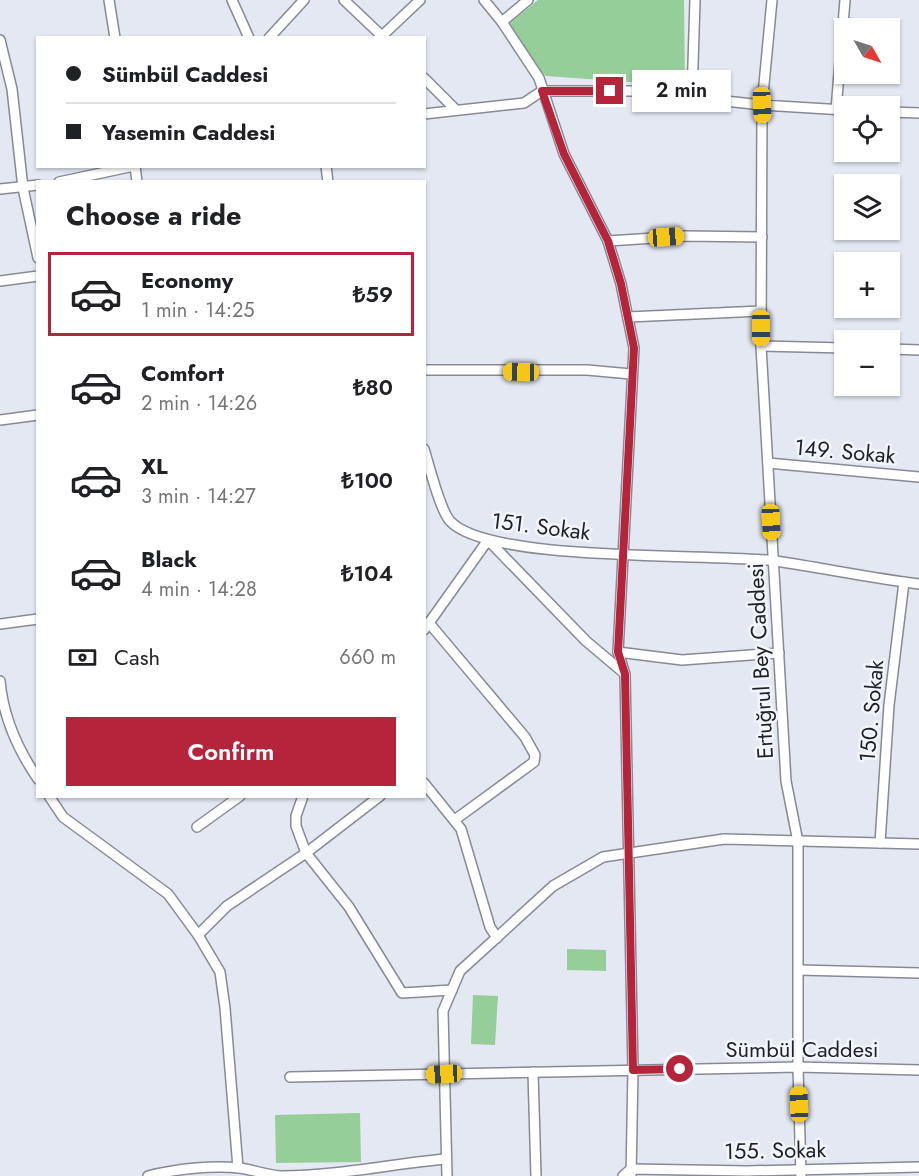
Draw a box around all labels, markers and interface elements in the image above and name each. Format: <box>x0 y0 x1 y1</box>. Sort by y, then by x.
north arrow <box>834 18 900 84</box>
map controls <box>834 18 900 396</box>
text: Sümbül Caddesi <box>102 58 268 90</box>
callout: 2 min <box>631 70 730 112</box>
text: 2 min <box>656 76 707 105</box>
route end <box>596 77 623 104</box>
car <box>752 87 772 123</box>
button: locate <box>834 96 900 162</box>
text: Yasemin Caddesi <box>102 116 275 148</box>
button: layers <box>834 174 900 240</box>
text: Choose a ride <box>66 196 241 235</box>
car <box>647 227 685 247</box>
button: + <box>834 252 900 318</box>
text: Economy <box>141 264 233 296</box>
icon: car <box>69 267 123 321</box>
text: ₺59 <box>353 278 393 310</box>
text: 1 min · 14:25 <box>141 296 255 325</box>
car <box>752 310 770 346</box>
button: − <box>834 330 900 396</box>
text: Comfort <box>141 357 224 389</box>
icon: car <box>69 360 123 414</box>
car <box>503 363 539 381</box>
text: ₺80 <box>353 371 393 403</box>
text: 2 min · 14:26 <box>141 389 257 418</box>
street label: 149. Sokak <box>793 431 897 471</box>
text: XL <box>141 450 168 482</box>
icon: car <box>69 453 123 507</box>
text: ₺100 <box>341 464 393 496</box>
text: 3 min · 14:27 <box>141 482 256 511</box>
street label: 151. Sokak <box>490 504 593 548</box>
car <box>761 504 781 540</box>
text: Black <box>141 543 197 575</box>
icon: car <box>69 546 123 600</box>
text: ₺104 <box>341 557 393 589</box>
street label: Ertuğrul Bey Caddesi <box>739 562 781 760</box>
text: 4 min · 14:28 <box>141 575 257 604</box>
icon: cash <box>66 641 99 674</box>
text: Cash <box>114 641 160 673</box>
text: 660 m <box>339 643 396 672</box>
street label: 150. Sokak <box>851 658 891 764</box>
button: Confirm <box>66 717 396 786</box>
street label: Sümbül Caddesi <box>725 1033 879 1065</box>
route start <box>666 1055 693 1082</box>
car <box>426 1064 462 1084</box>
car <box>789 1086 809 1122</box>
street label: 155. Sokak <box>724 1133 827 1167</box>

